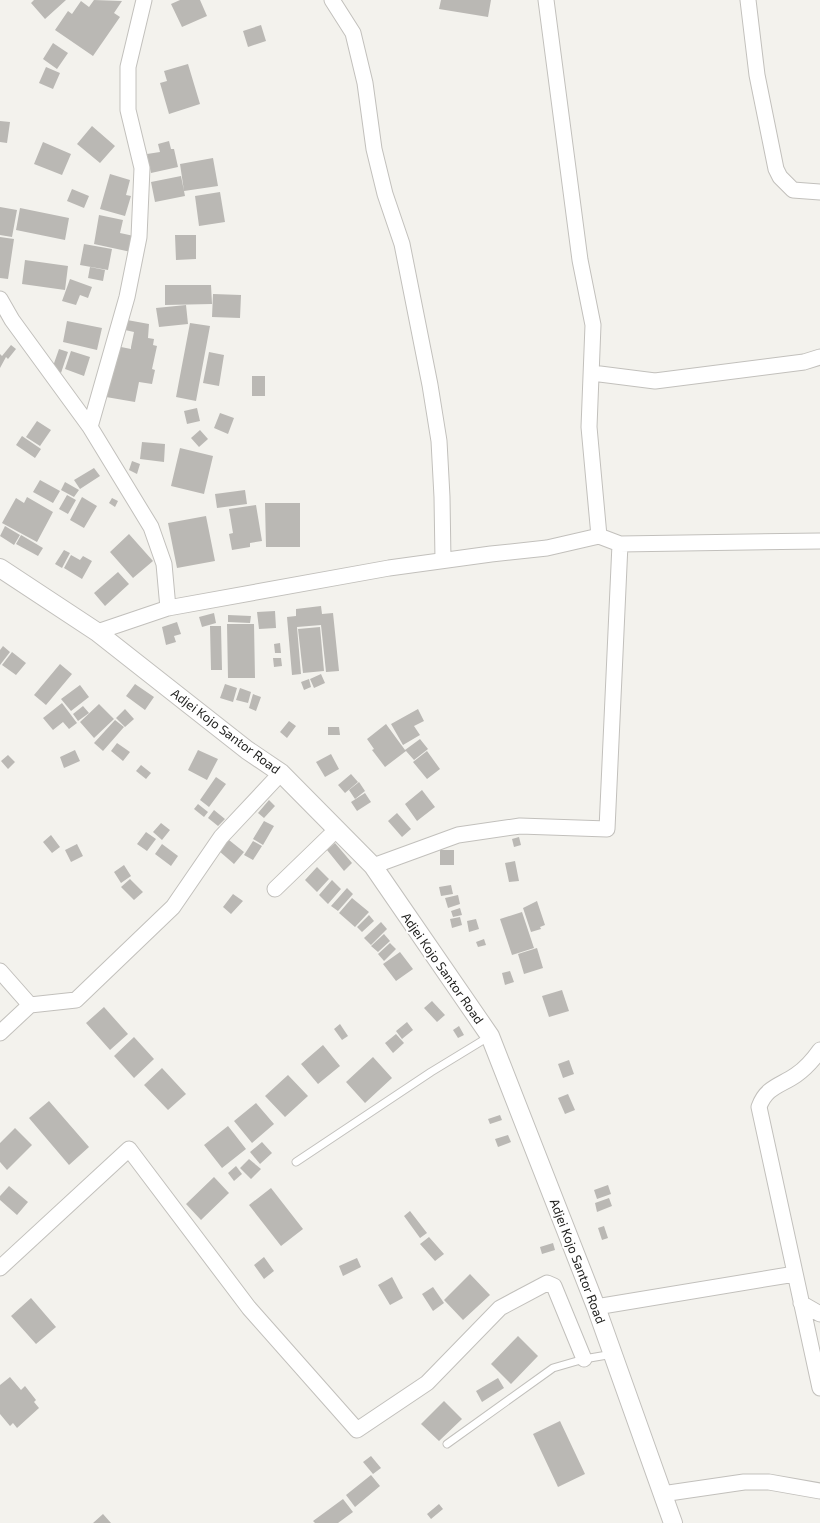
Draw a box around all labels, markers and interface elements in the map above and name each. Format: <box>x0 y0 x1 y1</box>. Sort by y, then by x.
street label: Adjei Kojo Santor Road <box>168 685 284 777</box>
street label: Adjei Kojo Santor Road <box>398 909 488 1027</box>
street label: Adjei Kojo Santor Road <box>547 1196 609 1326</box>

